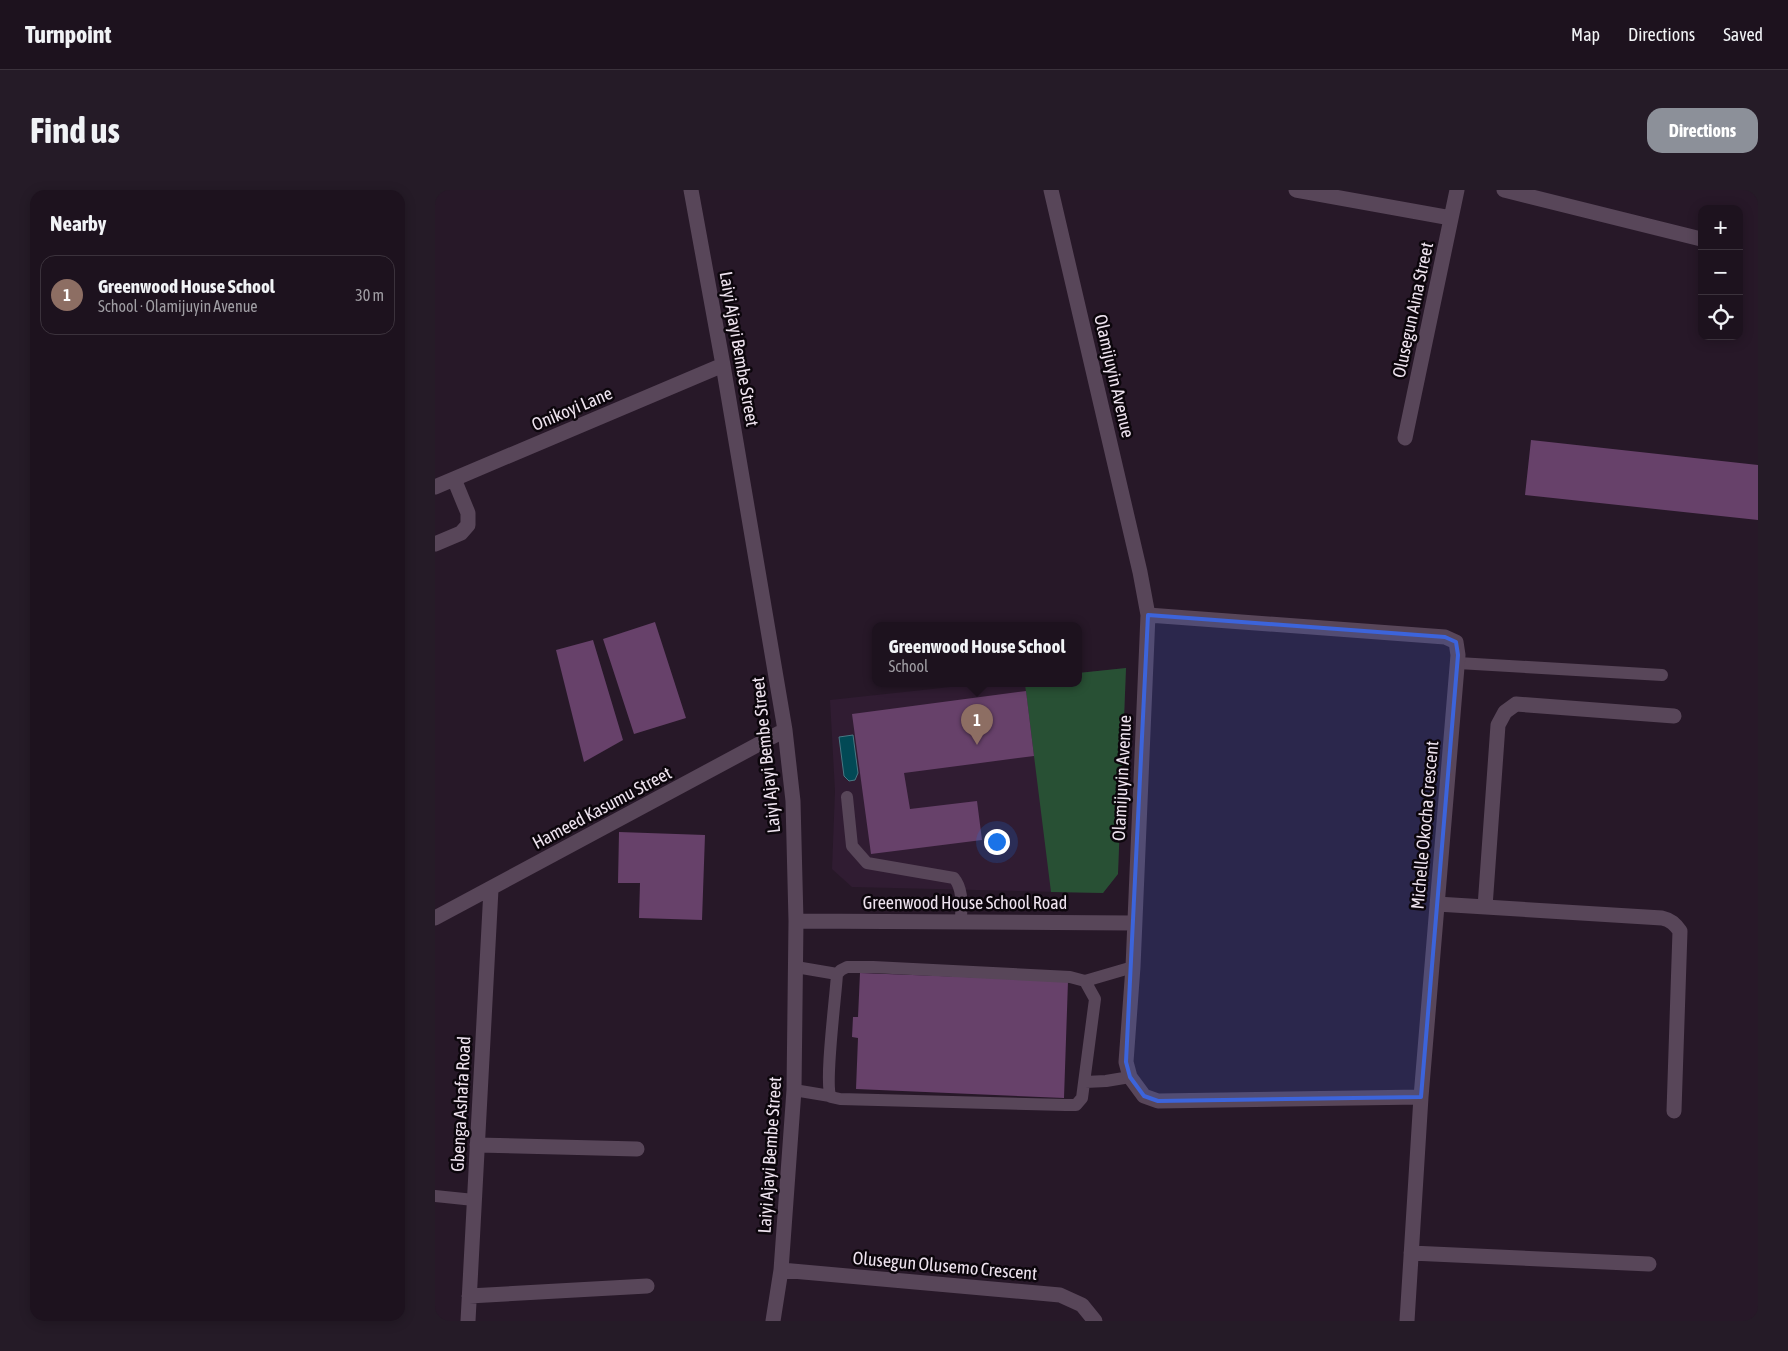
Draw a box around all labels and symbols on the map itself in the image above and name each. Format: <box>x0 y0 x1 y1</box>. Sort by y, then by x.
street label: Olusegun Aina Street <box>1388 240 1437 380</box>
street label: Laiyi Ajayi Bembe Street <box>716 270 763 428</box>
street label: Olamijuyin Avenue <box>1090 312 1139 440</box>
street label: Onikoyi Lane <box>528 382 615 435</box>
street label: Laiyi Ajayi Bembe Street <box>747 676 784 834</box>
pin: 1 <box>961 704 993 745</box>
street label: Olamijuyin Avenue <box>1108 714 1135 842</box>
street label: Michelle Okocha Crescent <box>1407 740 1442 910</box>
street label: Hameed Kasumu Street <box>529 762 675 853</box>
your location <box>984 829 1010 855</box>
street label: Greenwood House School Road <box>863 892 1067 913</box>
street label: Gbenga Ashafa Road <box>446 1036 475 1172</box>
street label: Laiyi Ajayi Bembe Street <box>754 1076 785 1234</box>
street label: Olusegun Olusemo Crescent <box>852 1247 1038 1284</box>

